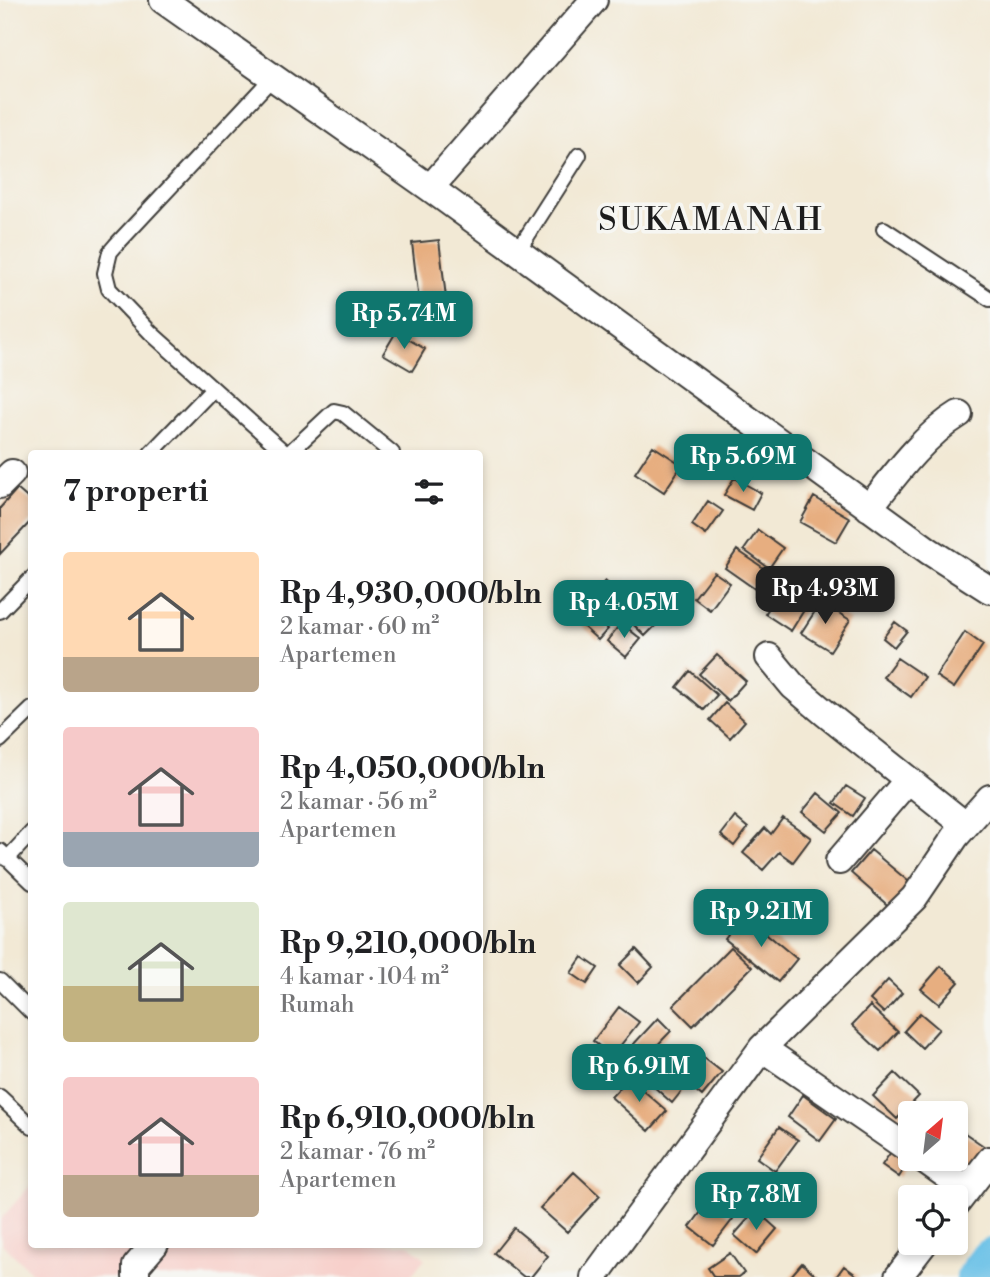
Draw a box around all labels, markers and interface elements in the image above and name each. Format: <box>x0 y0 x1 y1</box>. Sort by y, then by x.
district label: SUKAMANAH <box>598 200 824 240</box>
pin: Rp 5.74M <box>332 292 476 351</box>
text: Rp 5.74M <box>352 300 456 328</box>
pin: Rp 5.69M <box>671 434 815 494</box>
text: Rp 5.69M <box>690 443 796 471</box>
text: 7 properti <box>63 473 208 511</box>
icon: filters <box>410 473 448 511</box>
pin: Rp 4.93M <box>753 566 897 626</box>
text: Rp 4,930,000/bln <box>280 575 542 613</box>
text: Rp 4.93M <box>772 575 878 603</box>
icon: home <box>119 580 203 664</box>
pin: Rp 4.05M <box>552 580 696 640</box>
text: Rp 4.05M <box>569 589 679 617</box>
text: 2 kamar · 60 m² <box>280 613 439 641</box>
text: Apartemen <box>280 641 396 669</box>
text: Rp 4,050,000/bln <box>280 750 545 788</box>
icon: home <box>119 755 203 839</box>
text: 2 kamar · 56 m² <box>280 788 437 816</box>
text: Apartemen <box>280 816 396 844</box>
pin: Rp 9.21M <box>689 890 833 949</box>
text: Rp 9.21M <box>709 898 813 926</box>
text: Rp 9,210,000/bln <box>280 925 536 963</box>
icon: home <box>119 930 203 1014</box>
text: 4 kamar · 104 m² <box>280 963 449 991</box>
text: Rumah <box>280 991 355 1019</box>
pin: Rp 6.91M <box>567 1044 711 1104</box>
text: Rp 6.91M <box>588 1053 690 1081</box>
text: Rp 6,910,000/bln <box>280 1100 535 1138</box>
north arrow <box>898 1101 968 1171</box>
map controls <box>898 1101 968 1255</box>
icon: home <box>119 1105 203 1189</box>
text: 2 kamar · 76 m² <box>280 1138 435 1166</box>
text: Apartemen <box>280 1166 396 1194</box>
pin: Rp 7.8M <box>691 1172 821 1232</box>
text: Rp 7.8M <box>711 1181 801 1209</box>
button: locate <box>898 1185 968 1255</box>

